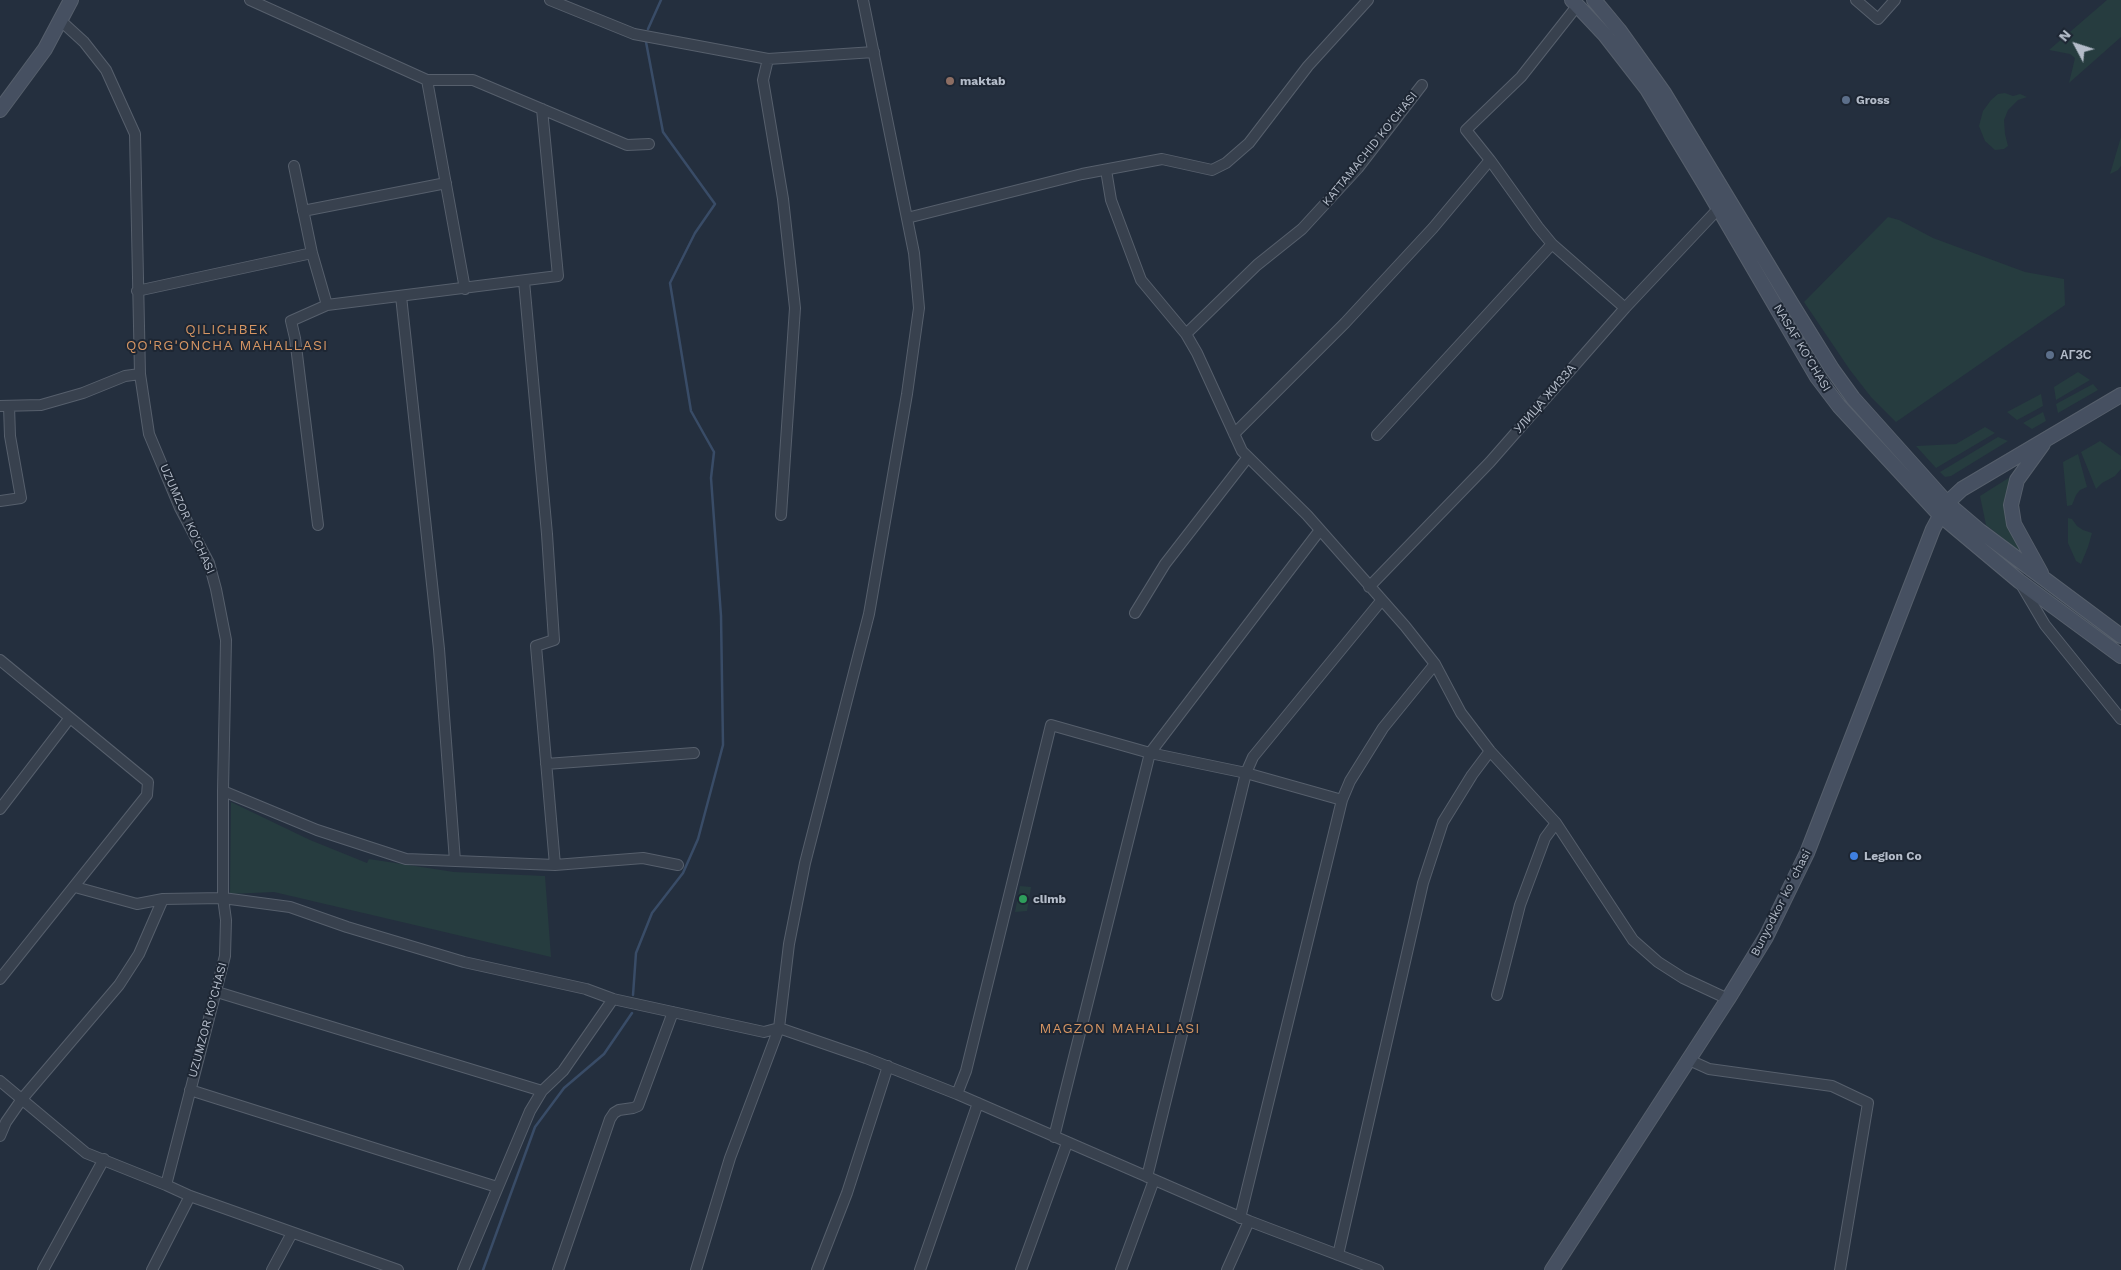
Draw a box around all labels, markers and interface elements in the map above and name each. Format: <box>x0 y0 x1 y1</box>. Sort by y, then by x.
north arrow <box>2051 20 2101 70</box>
text: N <box>2055 26 2074 44</box>
place label: maktab <box>960 74 1006 88</box>
marker: maktab <box>944 75 956 87</box>
street label: KATTAMACHID KO'CHASI <box>1320 89 1420 209</box>
place label: Gross <box>1856 93 1890 107</box>
marker: Gross <box>1840 94 1852 106</box>
street label: NASAF KO‘CHASI <box>1770 302 1834 394</box>
district label: QILICHBEK QO'RG'ONCHA MAHALLASI <box>123 322 331 354</box>
place label: АГЗС <box>2060 348 2091 362</box>
marker: АГЗС <box>2044 349 2056 361</box>
street label: УЛИЦА ЖИЗЗА <box>1511 361 1579 437</box>
street label: UZUMZOR KO'CHASI <box>156 462 218 576</box>
street label: Bunyodkor koʻchasi <box>1748 847 1814 959</box>
place label: Legion Co <box>1864 849 1922 863</box>
marker: Legion Co <box>1848 850 1860 862</box>
place label: climb <box>1033 892 1066 906</box>
marker: climb <box>1017 893 1029 905</box>
street label: UZUMZOR KO'CHASI <box>186 961 230 1079</box>
district label: MAGZON MAHALLASI <box>1038 1021 1202 1037</box>

